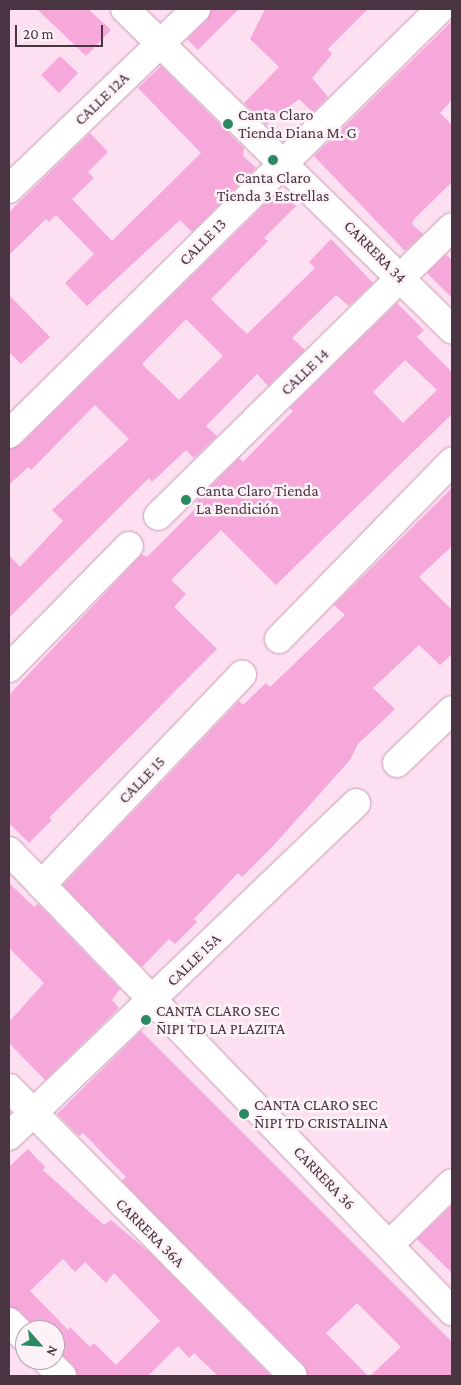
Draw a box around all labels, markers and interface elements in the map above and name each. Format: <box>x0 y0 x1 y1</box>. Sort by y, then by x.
scale bar <box>18 15 105 47</box>
text: 20 m <box>23 26 54 42</box>
street label: CALLE 12A <box>71 68 133 130</box>
place label: Canta Claro Tienda Diana M. G <box>238 105 357 143</box>
marker: Canta Claro Tienda Diana M. G <box>222 118 234 130</box>
marker: Canta Claro Tienda 3 Estrellas <box>267 154 279 166</box>
place label: Canta Claro Tienda 3 Estrellas <box>217 168 329 206</box>
street label: CALLE 13 <box>175 214 231 270</box>
street label: CARRERA 34 <box>340 217 410 287</box>
street label: CALLE 14 <box>277 344 333 400</box>
place label: Canta Claro Tienda La Bendición <box>196 481 319 519</box>
marker: Canta Claro Tienda La Bendición <box>180 494 192 506</box>
street label: CALLE 15 <box>115 752 169 808</box>
street label: CALLE 15A <box>163 930 225 990</box>
place label: CANTA CLARO SEC ÑIPI TD LA PLAZITA <box>156 1001 285 1039</box>
marker: CANTA CLARO SEC ÑIPI TD LA PLAZITA <box>140 1014 152 1026</box>
place label: CANTA CLARO SEC ÑIPI TD CRISTALINA <box>254 1095 388 1133</box>
marker: CANTA CLARO SEC ÑIPI TD CRISTALINA <box>238 1108 250 1120</box>
street label: CARRERA 36 <box>289 1142 359 1214</box>
street label: CARRERA 36A <box>111 1194 189 1272</box>
north arrow <box>15 1320 65 1370</box>
text: N <box>43 1343 62 1359</box>

